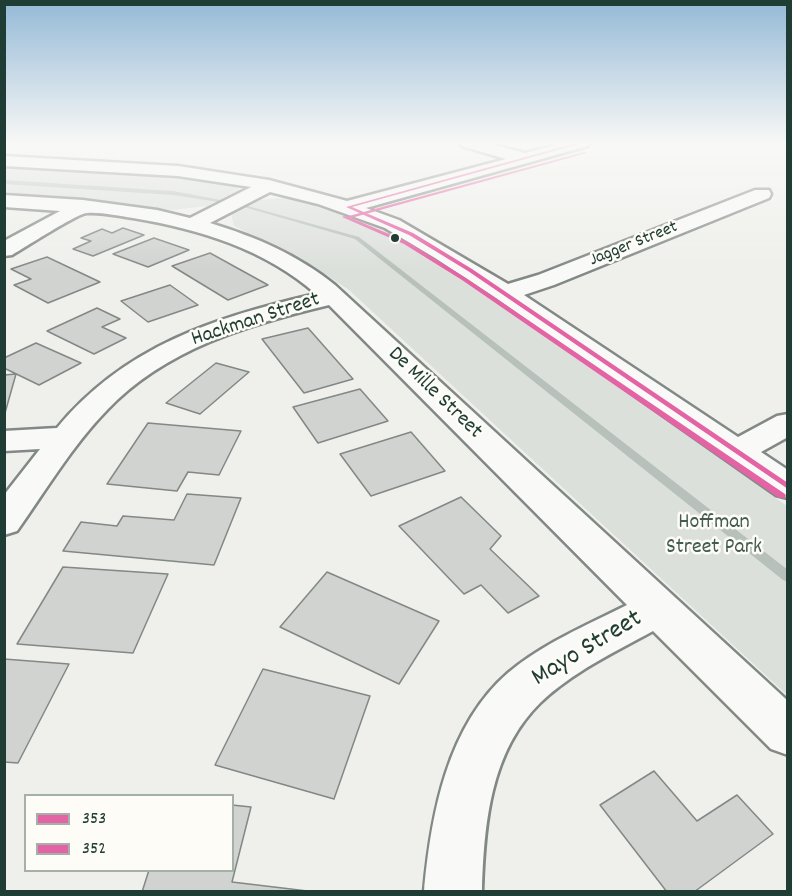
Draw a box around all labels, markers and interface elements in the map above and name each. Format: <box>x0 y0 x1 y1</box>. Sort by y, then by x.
street label: Jagger Street <box>587 218 681 272</box>
unlabelled marker <box>389 232 401 244</box>
street label: Hackman Street <box>188 288 324 354</box>
street label: De Mille Street <box>381 342 487 446</box>
park label: Hoffman Street Park <box>666 511 762 562</box>
street label: Mayo Street <box>527 604 649 696</box>
legend <box>24 794 234 872</box>
text: 353 <box>82 807 106 832</box>
text: 352 <box>82 837 106 862</box>

